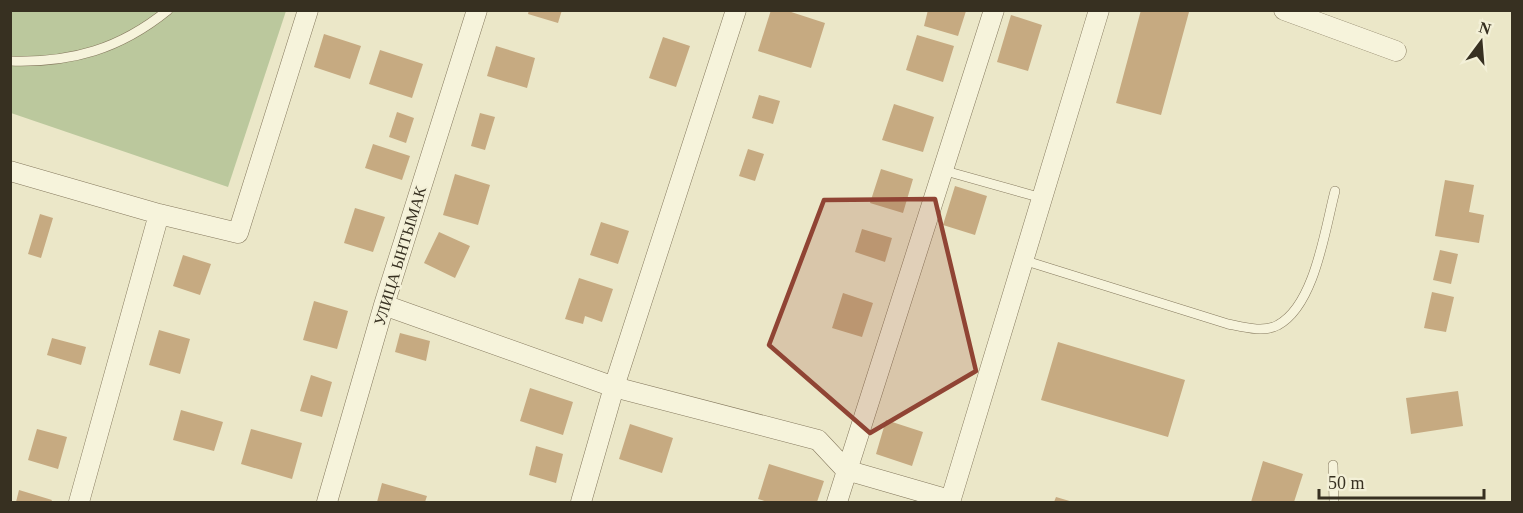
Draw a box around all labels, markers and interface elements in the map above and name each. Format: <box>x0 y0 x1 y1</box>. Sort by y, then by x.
north arrow <box>1451 12 1511 72</box>
text: N <box>1477 18 1493 38</box>
street label: УЛИЦА ЫНТЫМАК <box>371 184 430 328</box>
scale bar <box>1319 462 1484 500</box>
text: 50 m <box>1328 473 1365 493</box>

